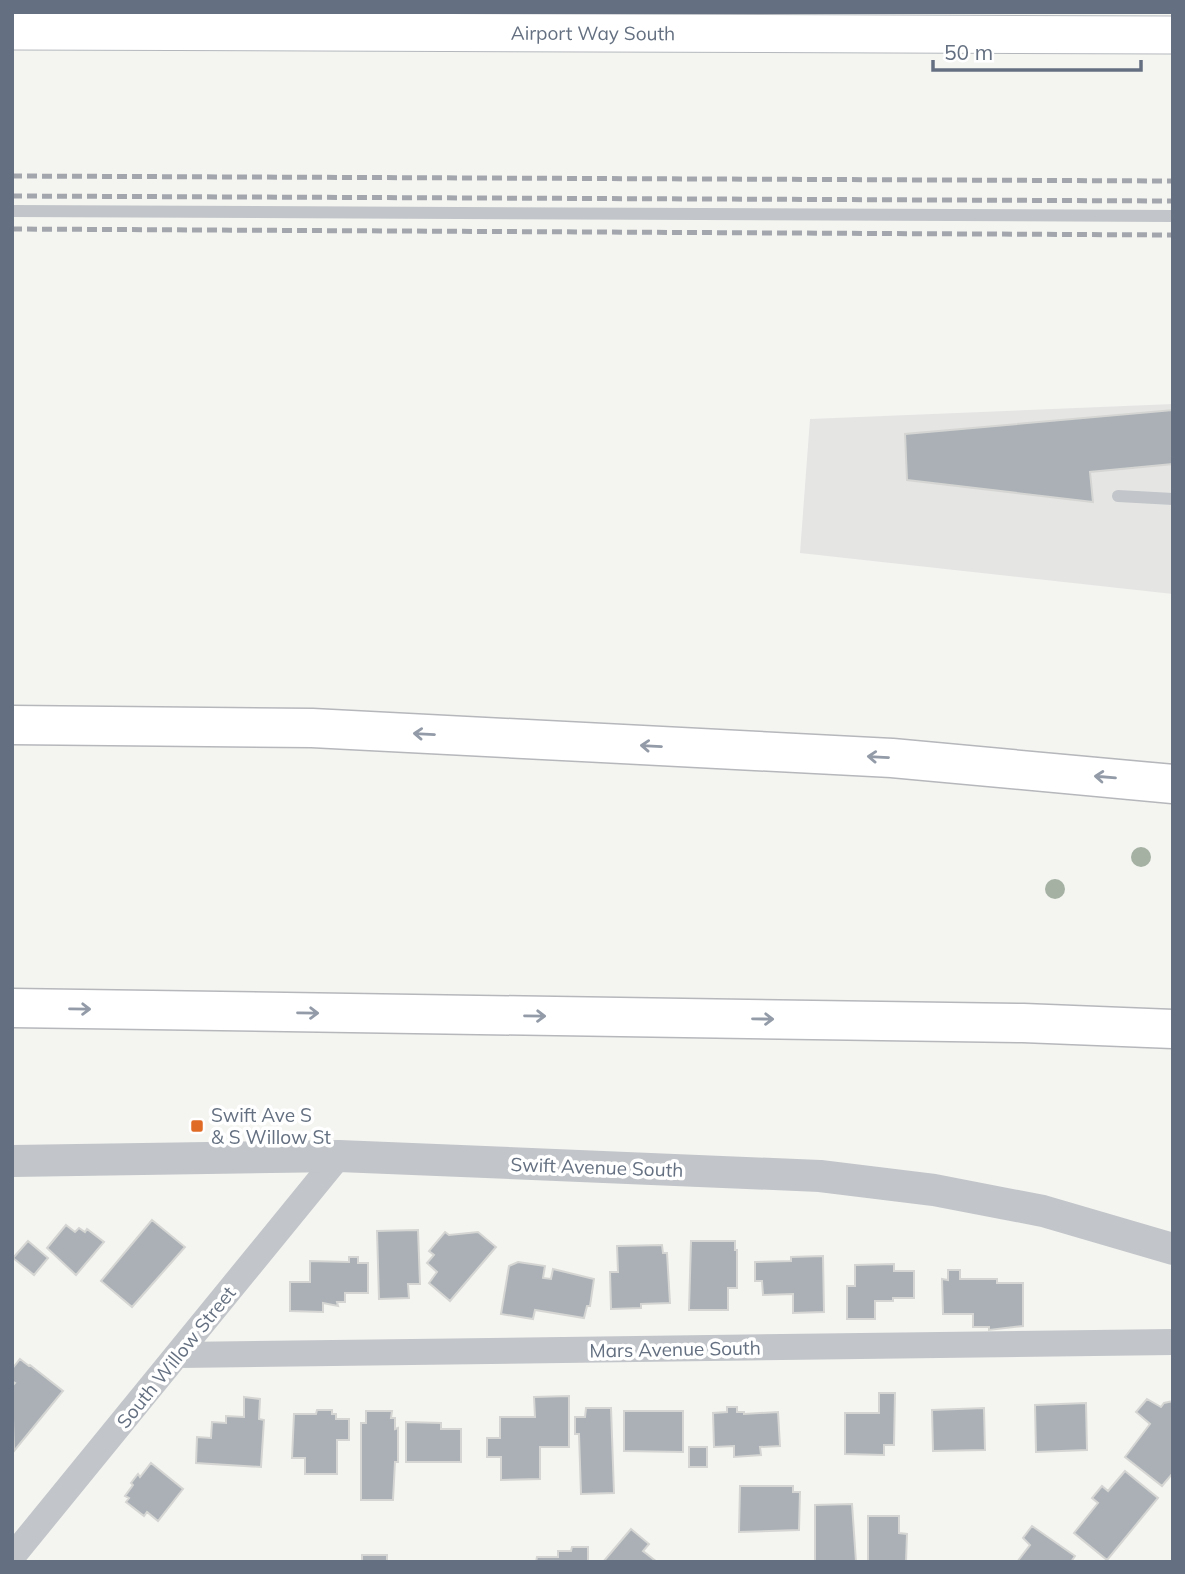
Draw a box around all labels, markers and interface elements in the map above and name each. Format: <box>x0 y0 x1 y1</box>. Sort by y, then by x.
street label: Airport Way South <box>511 21 675 45</box>
scale bar <box>933 28 1141 72</box>
text: 50 m <box>944 39 993 65</box>
one-way arrow <box>413 727 436 740</box>
one-way arrow <box>640 739 663 752</box>
one-way arrow <box>867 751 890 764</box>
one-way arrow <box>1094 770 1117 783</box>
one-way arrow <box>69 1002 92 1016</box>
one-way arrow <box>296 1006 319 1019</box>
one-way arrow <box>524 1009 547 1023</box>
one-way arrow <box>751 1012 774 1026</box>
place label: Swift Ave S & S Willow St <box>211 1103 331 1149</box>
marker: Swift Ave S & S Willow St <box>189 1118 205 1134</box>
street label: Swift Avenue South <box>510 1152 684 1182</box>
street label: South Willow Street <box>111 1281 241 1433</box>
street label: Mars Avenue South <box>589 1336 761 1362</box>

